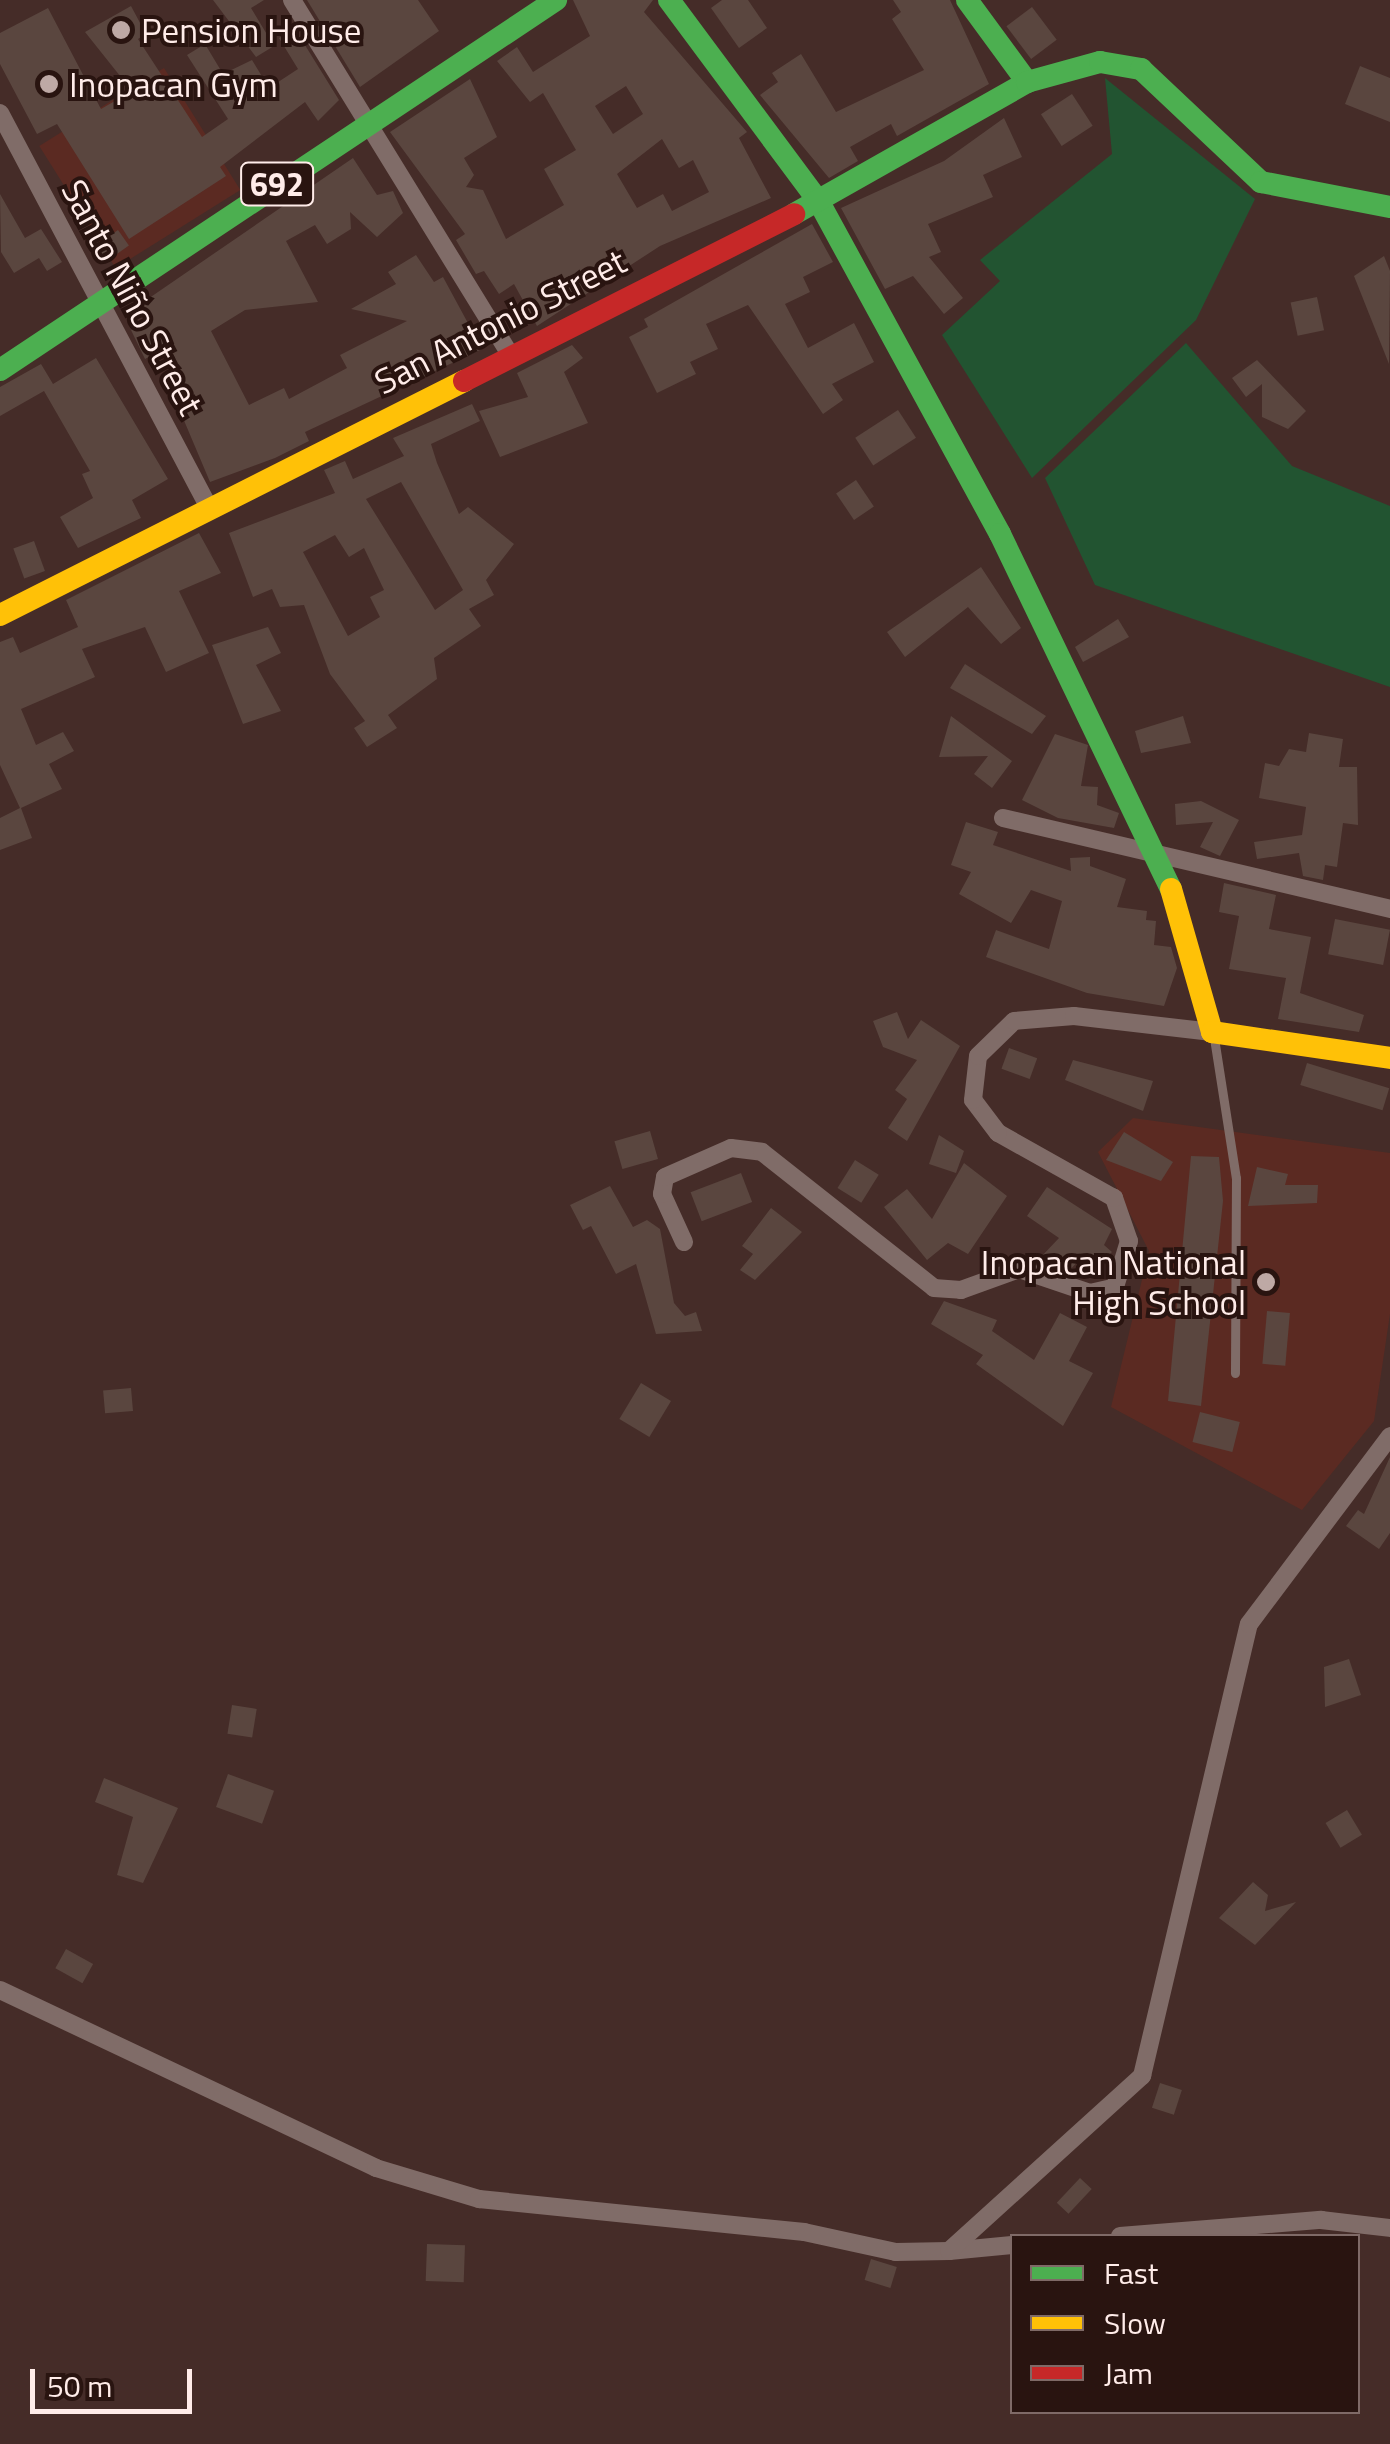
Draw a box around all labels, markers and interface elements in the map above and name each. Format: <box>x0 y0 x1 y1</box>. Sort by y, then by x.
place label: Pension House <box>141 9 361 51</box>
marker: Pension House <box>110 19 132 41</box>
place label: Inopacan Gym <box>69 63 278 105</box>
marker: Inopacan Gym <box>38 73 60 95</box>
road number: 692 <box>240 157 314 211</box>
street label: Santo Niño Street <box>53 172 213 422</box>
street label: San Antonio Street <box>367 240 633 402</box>
place label: Inopacan National High School <box>981 1241 1246 1323</box>
marker: Inopacan National High School <box>1255 1271 1277 1293</box>
legend <box>1010 2234 1360 2414</box>
text: Fast <box>1104 2250 1158 2296</box>
text: Slow <box>1104 2300 1166 2346</box>
scale bar <box>35 2349 198 2411</box>
text: Jam <box>1104 2350 1153 2396</box>
text: 50 m <box>47 2363 112 2409</box>

